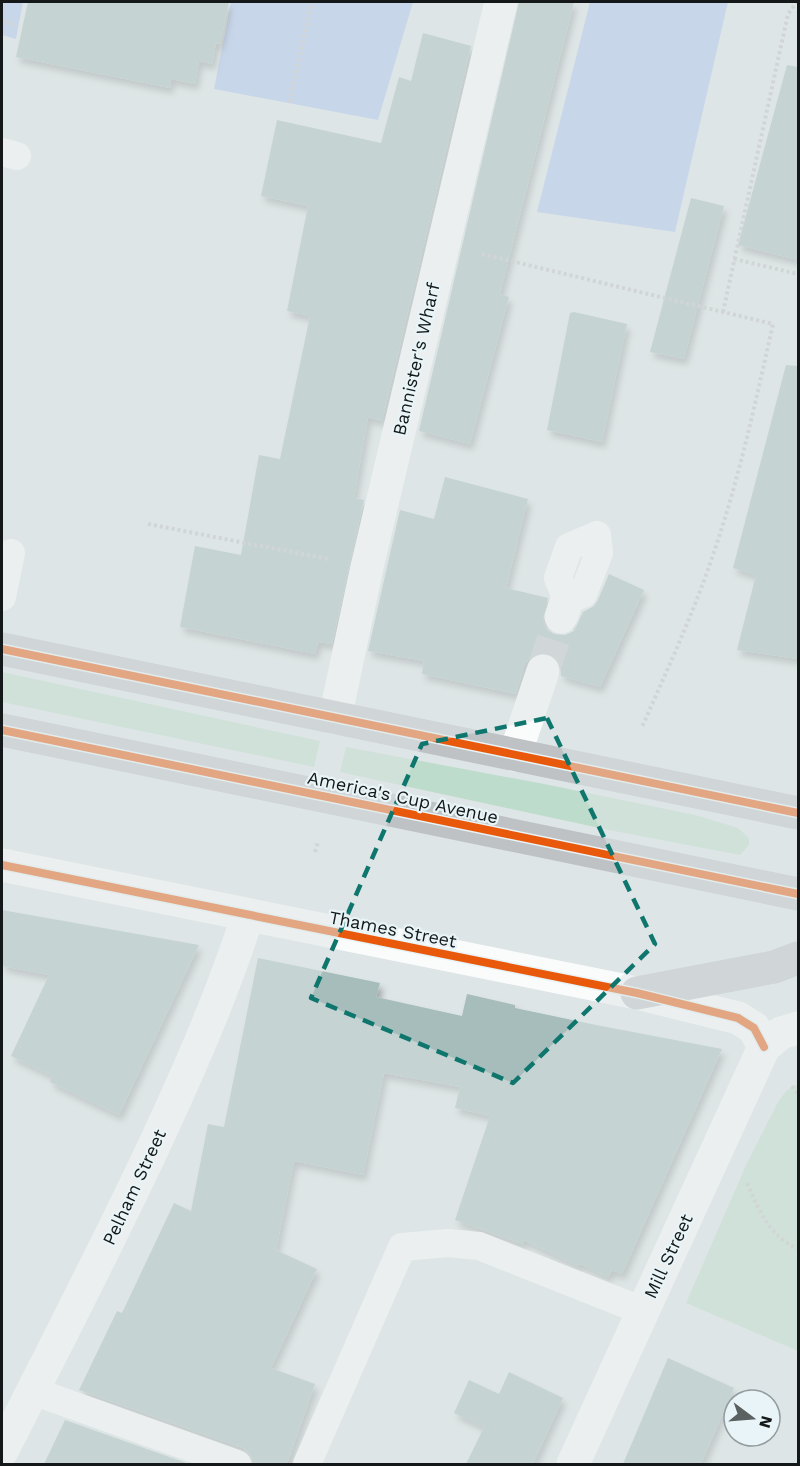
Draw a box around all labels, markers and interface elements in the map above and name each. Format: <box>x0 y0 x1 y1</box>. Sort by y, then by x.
street label: Bannister's Wharf <box>388 281 444 437</box>
street label: America's Cup Avenue <box>306 767 500 827</box>
street label: Thames Street <box>328 906 459 952</box>
street label: Pelham Street <box>98 1125 170 1248</box>
street label: Mill Street <box>639 1210 697 1302</box>
north arrow <box>722 1388 782 1448</box>
text: N <box>755 1414 777 1430</box>

